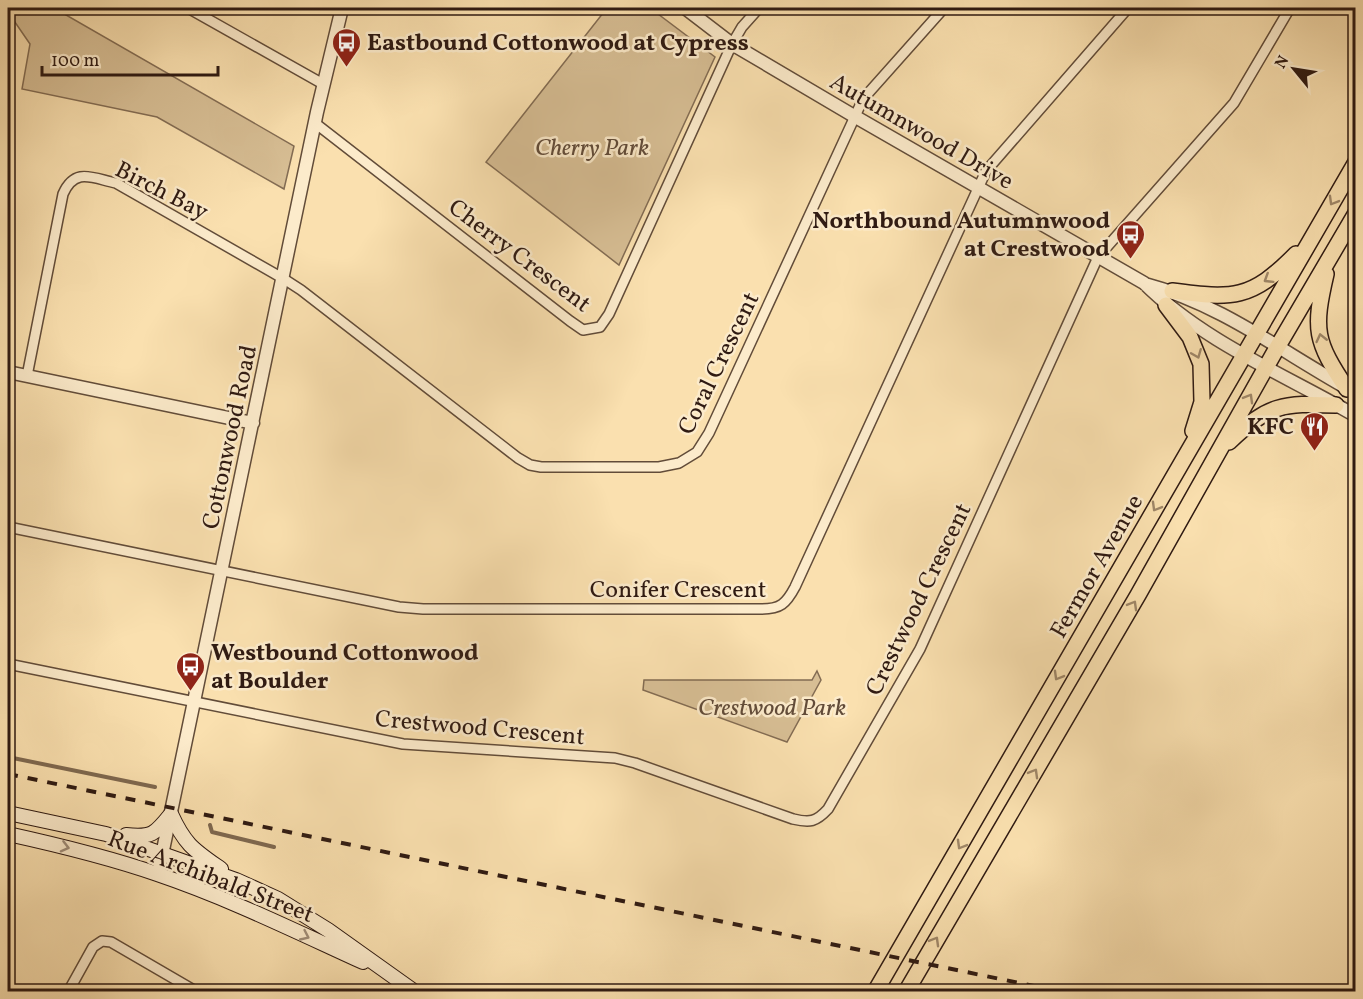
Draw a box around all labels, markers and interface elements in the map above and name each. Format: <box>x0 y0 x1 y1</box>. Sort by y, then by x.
bus stop icon: Eastbound Cottonwood at Cypress <box>330 26 362 68</box>
place label: Eastbound Cottonwood at Cypress <box>367 27 749 61</box>
scale bar <box>42 39 218 77</box>
north arrow <box>1264 39 1324 99</box>
text: 100 m <box>51 49 100 74</box>
text: N <box>1270 52 1295 73</box>
street label: Autumnwood Drive <box>823 66 1019 199</box>
park label: Cherry Park <box>535 132 649 166</box>
street label: Birch Bay <box>109 154 214 230</box>
street label: Cherry Crescent <box>440 192 597 322</box>
one-way arrow <box>1329 195 1340 205</box>
place label: Northbound Autumnwood at Crestwood <box>812 205 1110 267</box>
bus stop icon: Northbound Autumnwood at Crestwood <box>1115 218 1147 260</box>
one-way arrow <box>1264 272 1274 284</box>
street label: Coral Crescent <box>671 287 769 441</box>
one-way arrow <box>1315 333 1328 343</box>
street label: Cottonwood Road <box>195 342 267 533</box>
one-way arrow <box>1190 347 1202 358</box>
one-way arrow <box>1241 394 1253 404</box>
restaurant icon: KFC <box>1299 410 1331 452</box>
place label: KFC <box>1247 411 1294 445</box>
street label: Fermor Avenue <box>1043 489 1153 645</box>
street label: Crestwood Crescent <box>858 498 981 702</box>
one-way arrow <box>1152 501 1163 511</box>
street label: Conifer Crescent <box>590 574 766 608</box>
one-way arrow <box>1125 601 1137 611</box>
place label: Westbound Cottonwood at Boulder <box>211 637 479 699</box>
bus stop icon: Westbound Cottonwood at Boulder <box>174 650 206 692</box>
one-way arrow <box>1054 670 1065 680</box>
park label: Crestwood Park <box>698 692 846 726</box>
street label: Crestwood Crescent <box>374 703 586 755</box>
one-way arrow <box>1027 769 1038 779</box>
street label: Rue Archibald Street <box>102 823 318 933</box>
one-way arrow <box>956 838 968 849</box>
one-way arrow <box>59 839 69 852</box>
one-way arrow <box>299 929 310 941</box>
one-way arrow <box>928 937 939 947</box>

